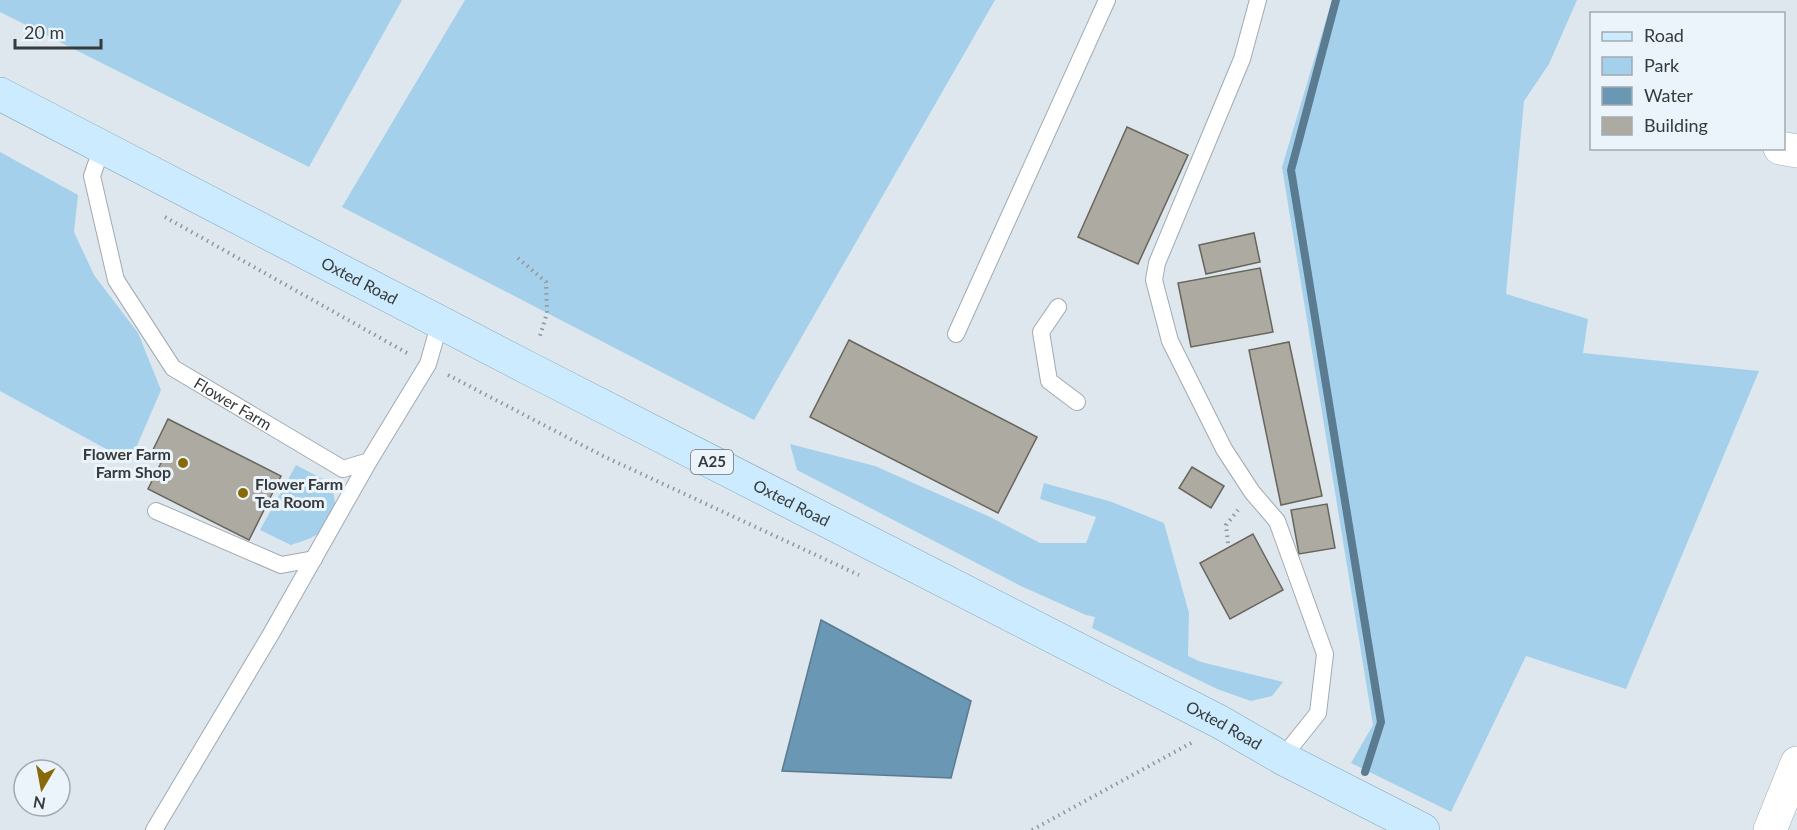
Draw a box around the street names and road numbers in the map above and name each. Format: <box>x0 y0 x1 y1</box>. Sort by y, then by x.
street label: Oxted Road <box>318 252 401 308</box>
street label: Flower Farm <box>191 373 275 434</box>
road number: A25 <box>691 450 733 474</box>
street label: Oxted Road <box>750 475 833 530</box>
street label: Oxted Road <box>1183 696 1265 753</box>

